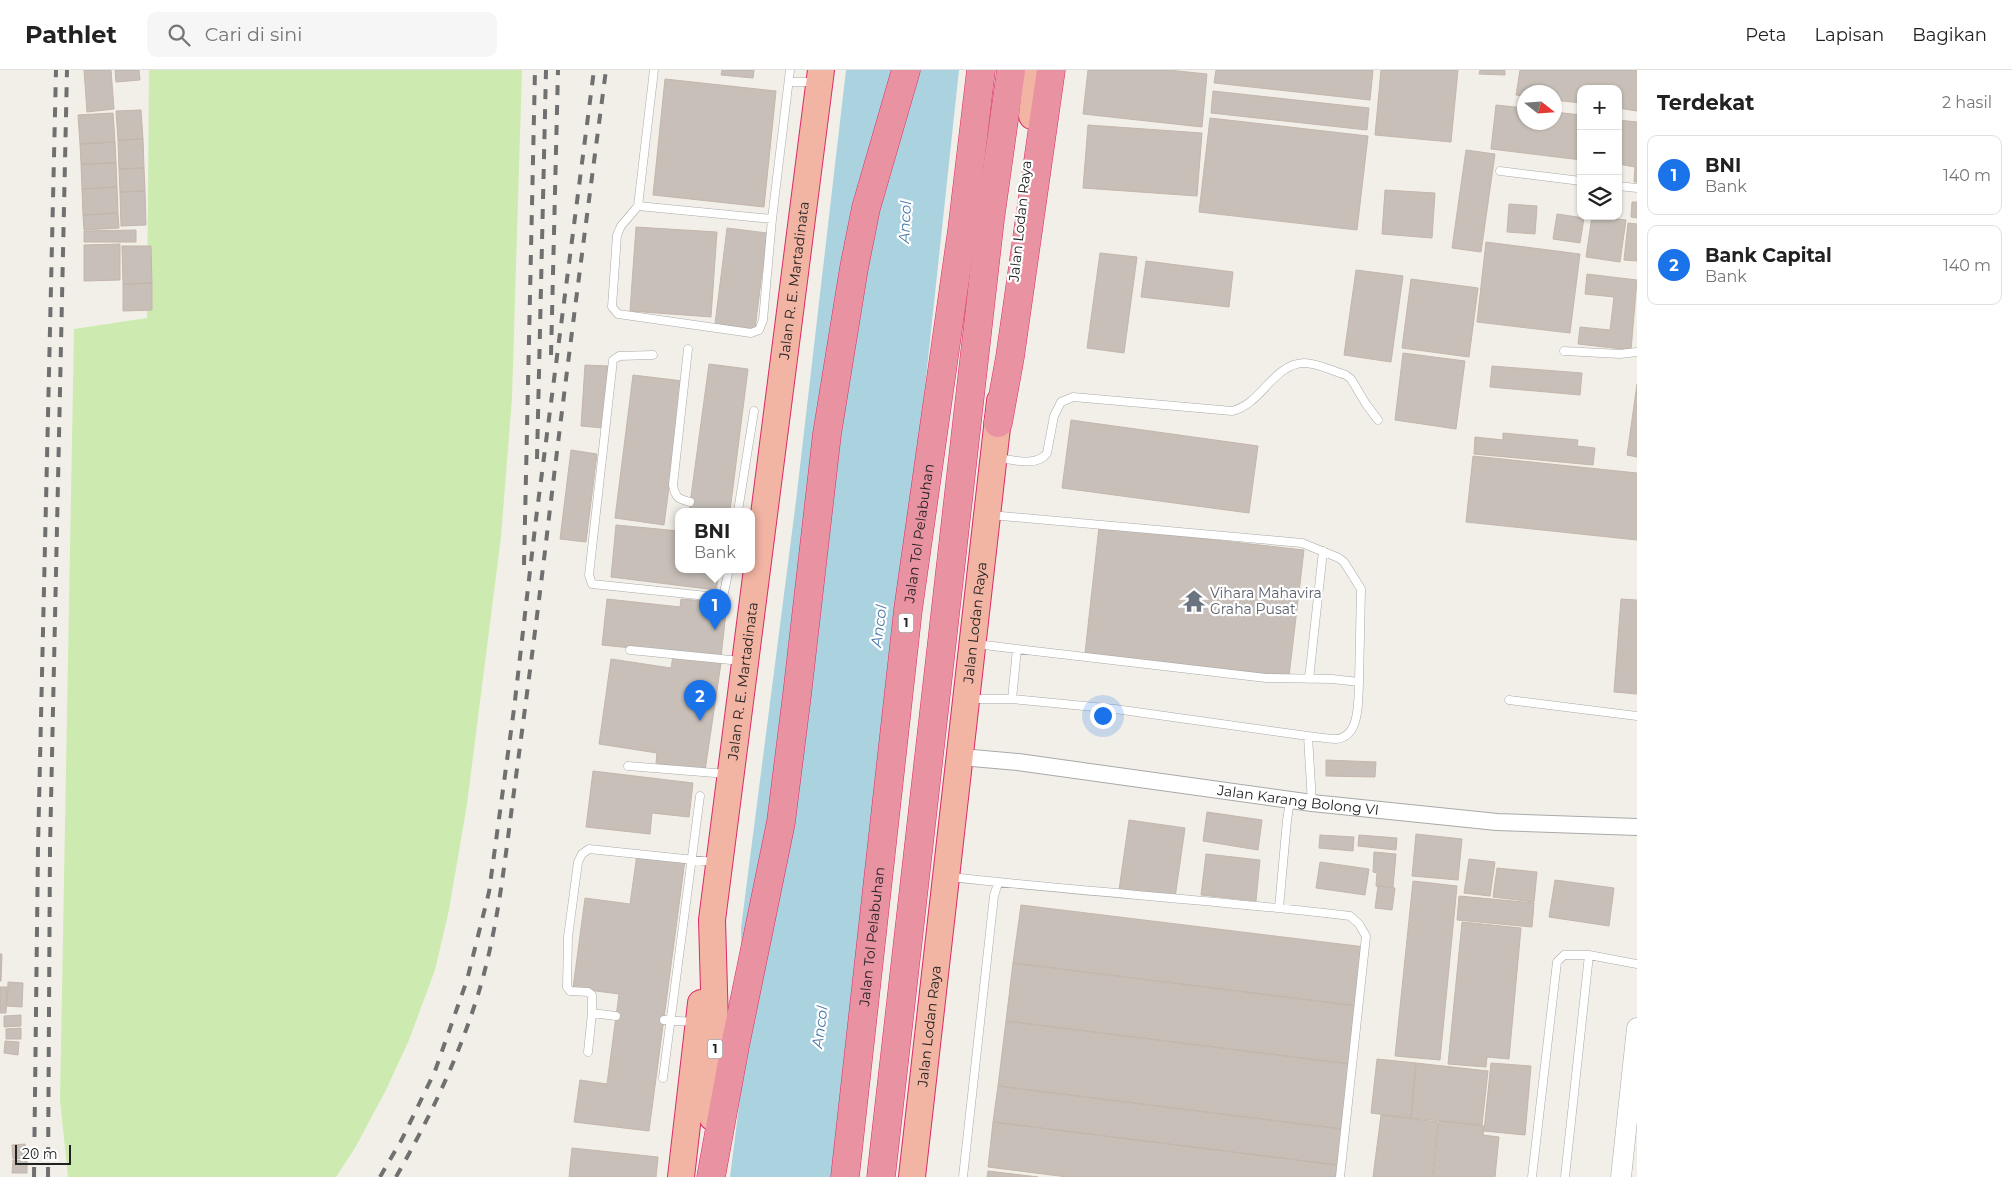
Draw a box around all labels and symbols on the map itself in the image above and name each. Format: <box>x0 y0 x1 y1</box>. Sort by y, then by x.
north arrow <box>1517 85 1562 130</box>
street label: Jalan Lodan Raya <box>1005 159 1035 284</box>
street label: Jalan R. E. Martadinata <box>775 200 813 362</box>
water label: Ancol <box>894 200 915 245</box>
street label: Jalan Tol Pelabuhan <box>900 462 938 605</box>
street label: Jalan Lodan Raya <box>959 561 991 685</box>
place label: Vihara Mahavira Graha Pusat <box>1210 584 1322 618</box>
temple icon: Vihara Mahavira Graha Pusat <box>1181 588 1207 614</box>
pin: 1 <box>699 589 731 630</box>
street label: Jalan R. E. Martadinata <box>723 601 762 762</box>
water label: Ancol <box>866 603 891 649</box>
road number: 1 <box>898 614 914 632</box>
pin: 2 <box>684 680 716 721</box>
your location <box>1090 703 1116 729</box>
street label: Jalan Karang Bolong VI <box>1215 781 1380 819</box>
street label: Jalan Tol Pelabuhan <box>855 866 888 1008</box>
street label: Jalan Lodan Raya <box>913 964 945 1089</box>
water label: Ancol <box>807 1004 832 1050</box>
road number: 1 <box>708 1040 722 1059</box>
scale bar <box>15 1142 71 1165</box>

